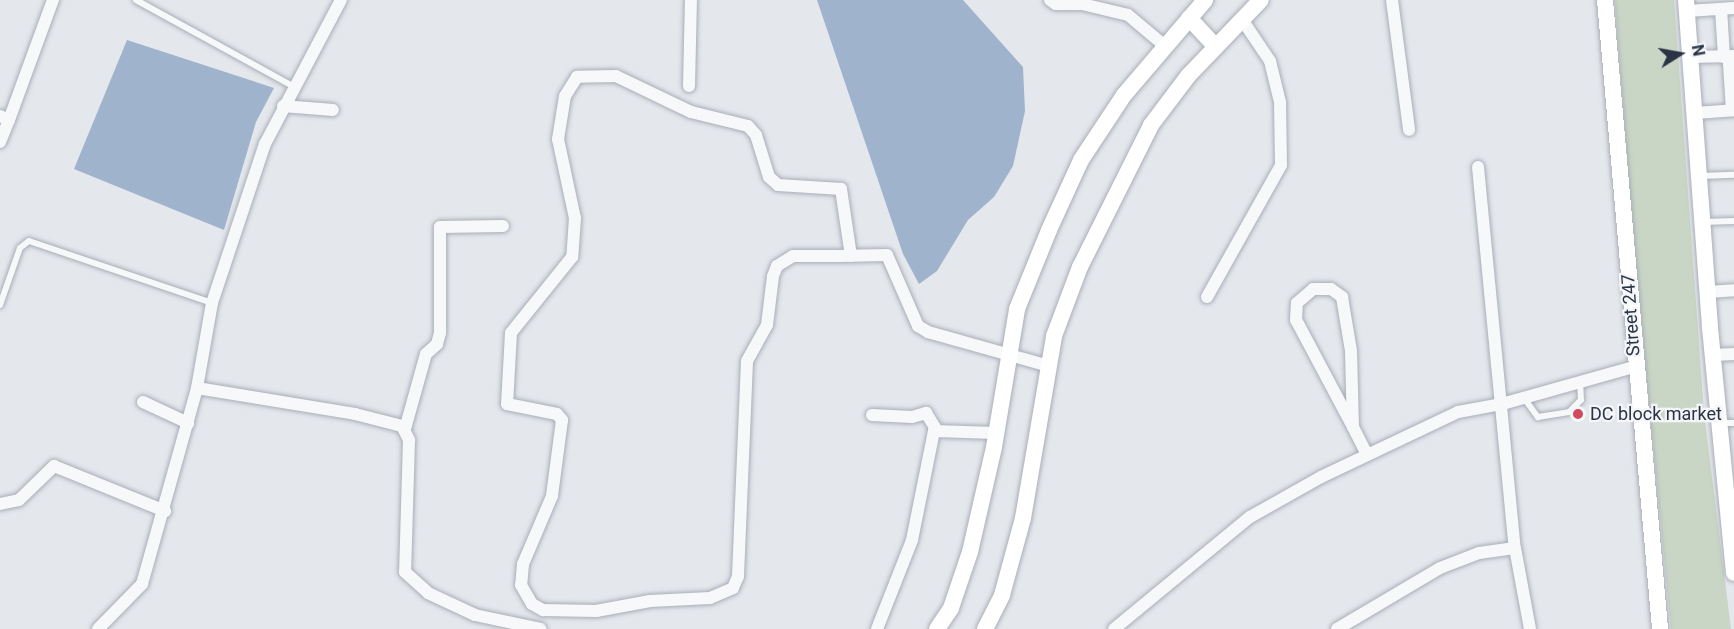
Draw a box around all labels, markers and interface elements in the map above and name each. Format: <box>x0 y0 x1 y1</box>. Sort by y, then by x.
north arrow <box>1650 24 1710 84</box>
text: N <box>1688 43 1709 58</box>
street label: Street 247 <box>1617 273 1645 357</box>
place label: DC block market <box>1590 403 1722 425</box>
marker: DC block market <box>1571 407 1585 421</box>

